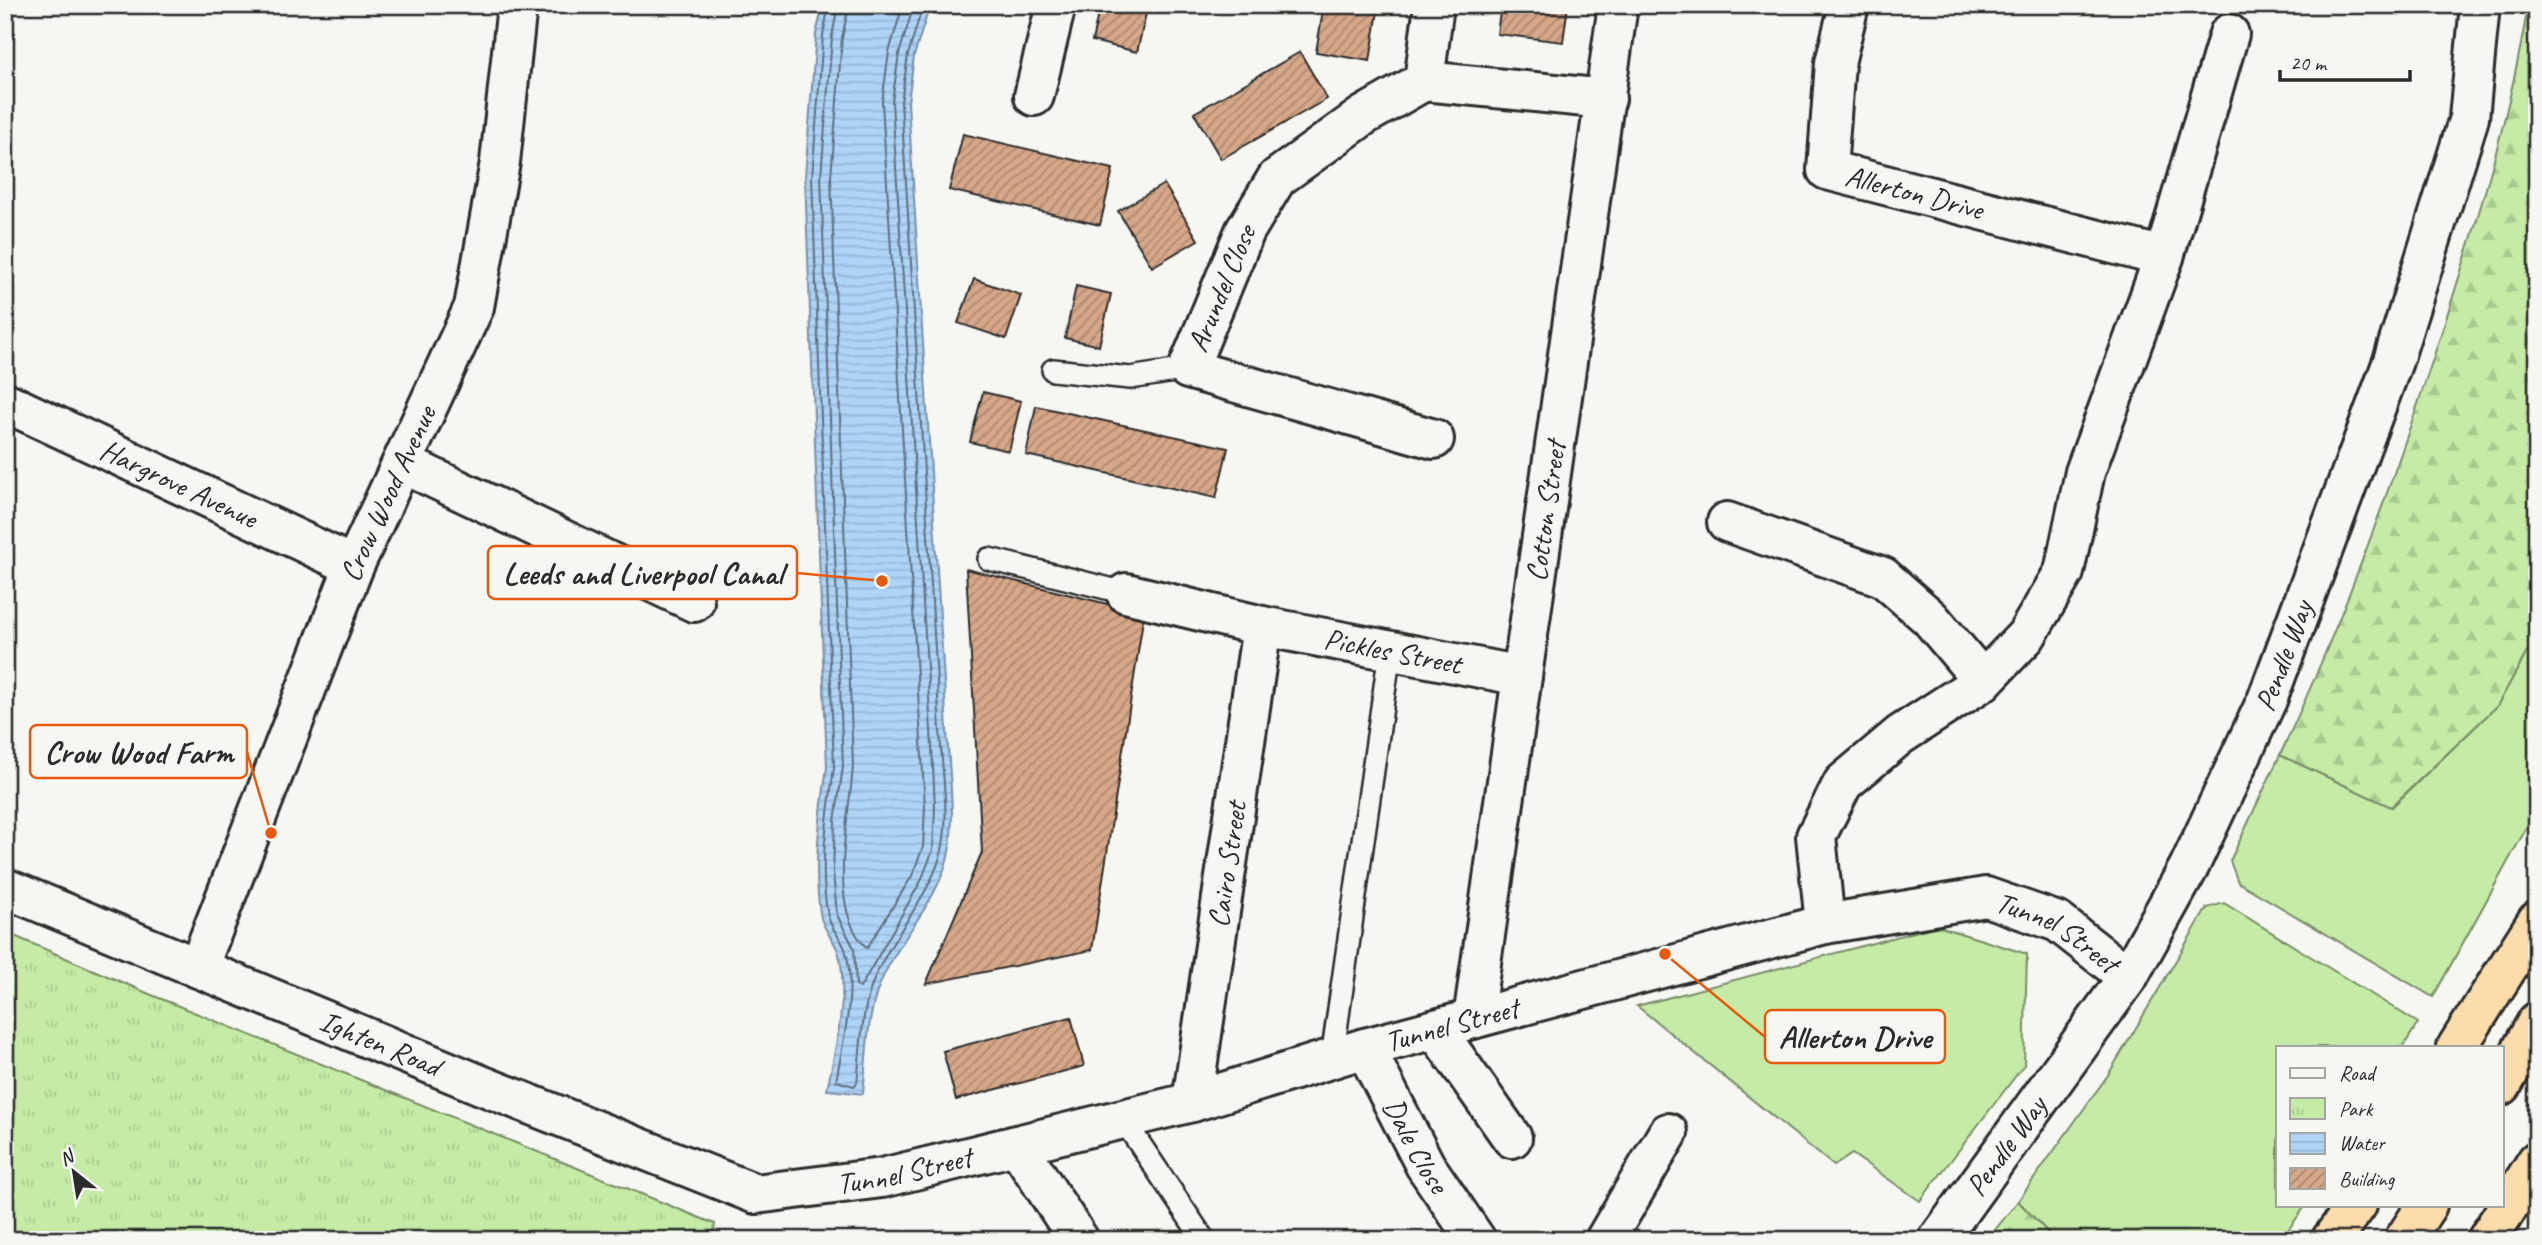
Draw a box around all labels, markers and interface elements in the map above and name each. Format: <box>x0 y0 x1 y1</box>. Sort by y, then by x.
scale bar <box>2280 38 2409 82</box>
text: 20 m <box>2290 50 2328 76</box>
street label: Allerton Drive <box>1841 157 1989 229</box>
street label: Arundel Close <box>1178 215 1265 358</box>
street label: Crow Wood Avenue <box>331 398 445 587</box>
street label: Hargrove Avenue <box>94 431 265 538</box>
street label: Cotton Street <box>1517 434 1575 584</box>
callout: Leeds and Liverpool Canal <box>488 546 797 599</box>
text: Leeds and Liverpool Canal <box>503 553 789 594</box>
street label: Pendle Way <box>2246 593 2322 717</box>
street label: Pickles Street <box>1321 619 1467 683</box>
callout: Crow Wood Farm <box>30 725 247 778</box>
text: Crow Wood Farm <box>45 732 236 773</box>
street label: Cairo Street <box>1199 796 1255 930</box>
street label: Tunnel Street <box>1991 883 2130 984</box>
street label: Tunnel Street <box>1381 987 1526 1061</box>
street label: Ighten Road <box>314 1001 450 1087</box>
callout: Allerton Drive <box>1765 1010 1945 1063</box>
text: Allerton Drive <box>1779 1017 1935 1058</box>
legend <box>2276 1046 2504 1206</box>
text: Road <box>2339 1060 2378 1086</box>
street label: Pendle Way <box>1957 1086 2057 1204</box>
street label: Dale Close <box>1375 1092 1459 1202</box>
text: Park <box>2339 1096 2374 1122</box>
text: Water <box>2339 1130 2386 1156</box>
north arrow <box>38 1136 108 1206</box>
street label: Tunnel Street <box>835 1137 979 1203</box>
text: N <box>55 1143 80 1171</box>
text: Building <box>2339 1166 2396 1192</box>

